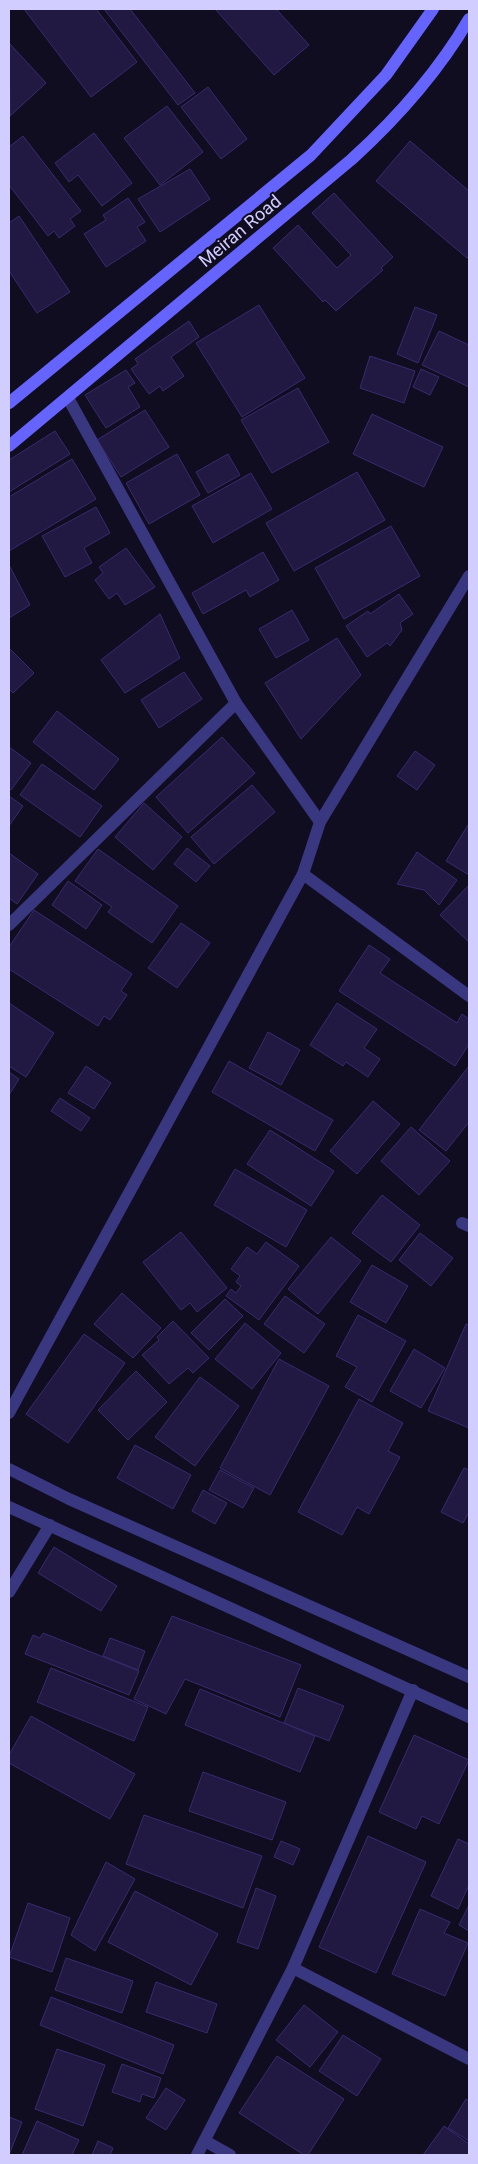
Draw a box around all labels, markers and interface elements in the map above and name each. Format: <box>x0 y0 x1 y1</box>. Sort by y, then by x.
street label: Meiran Road <box>194 190 285 271</box>

